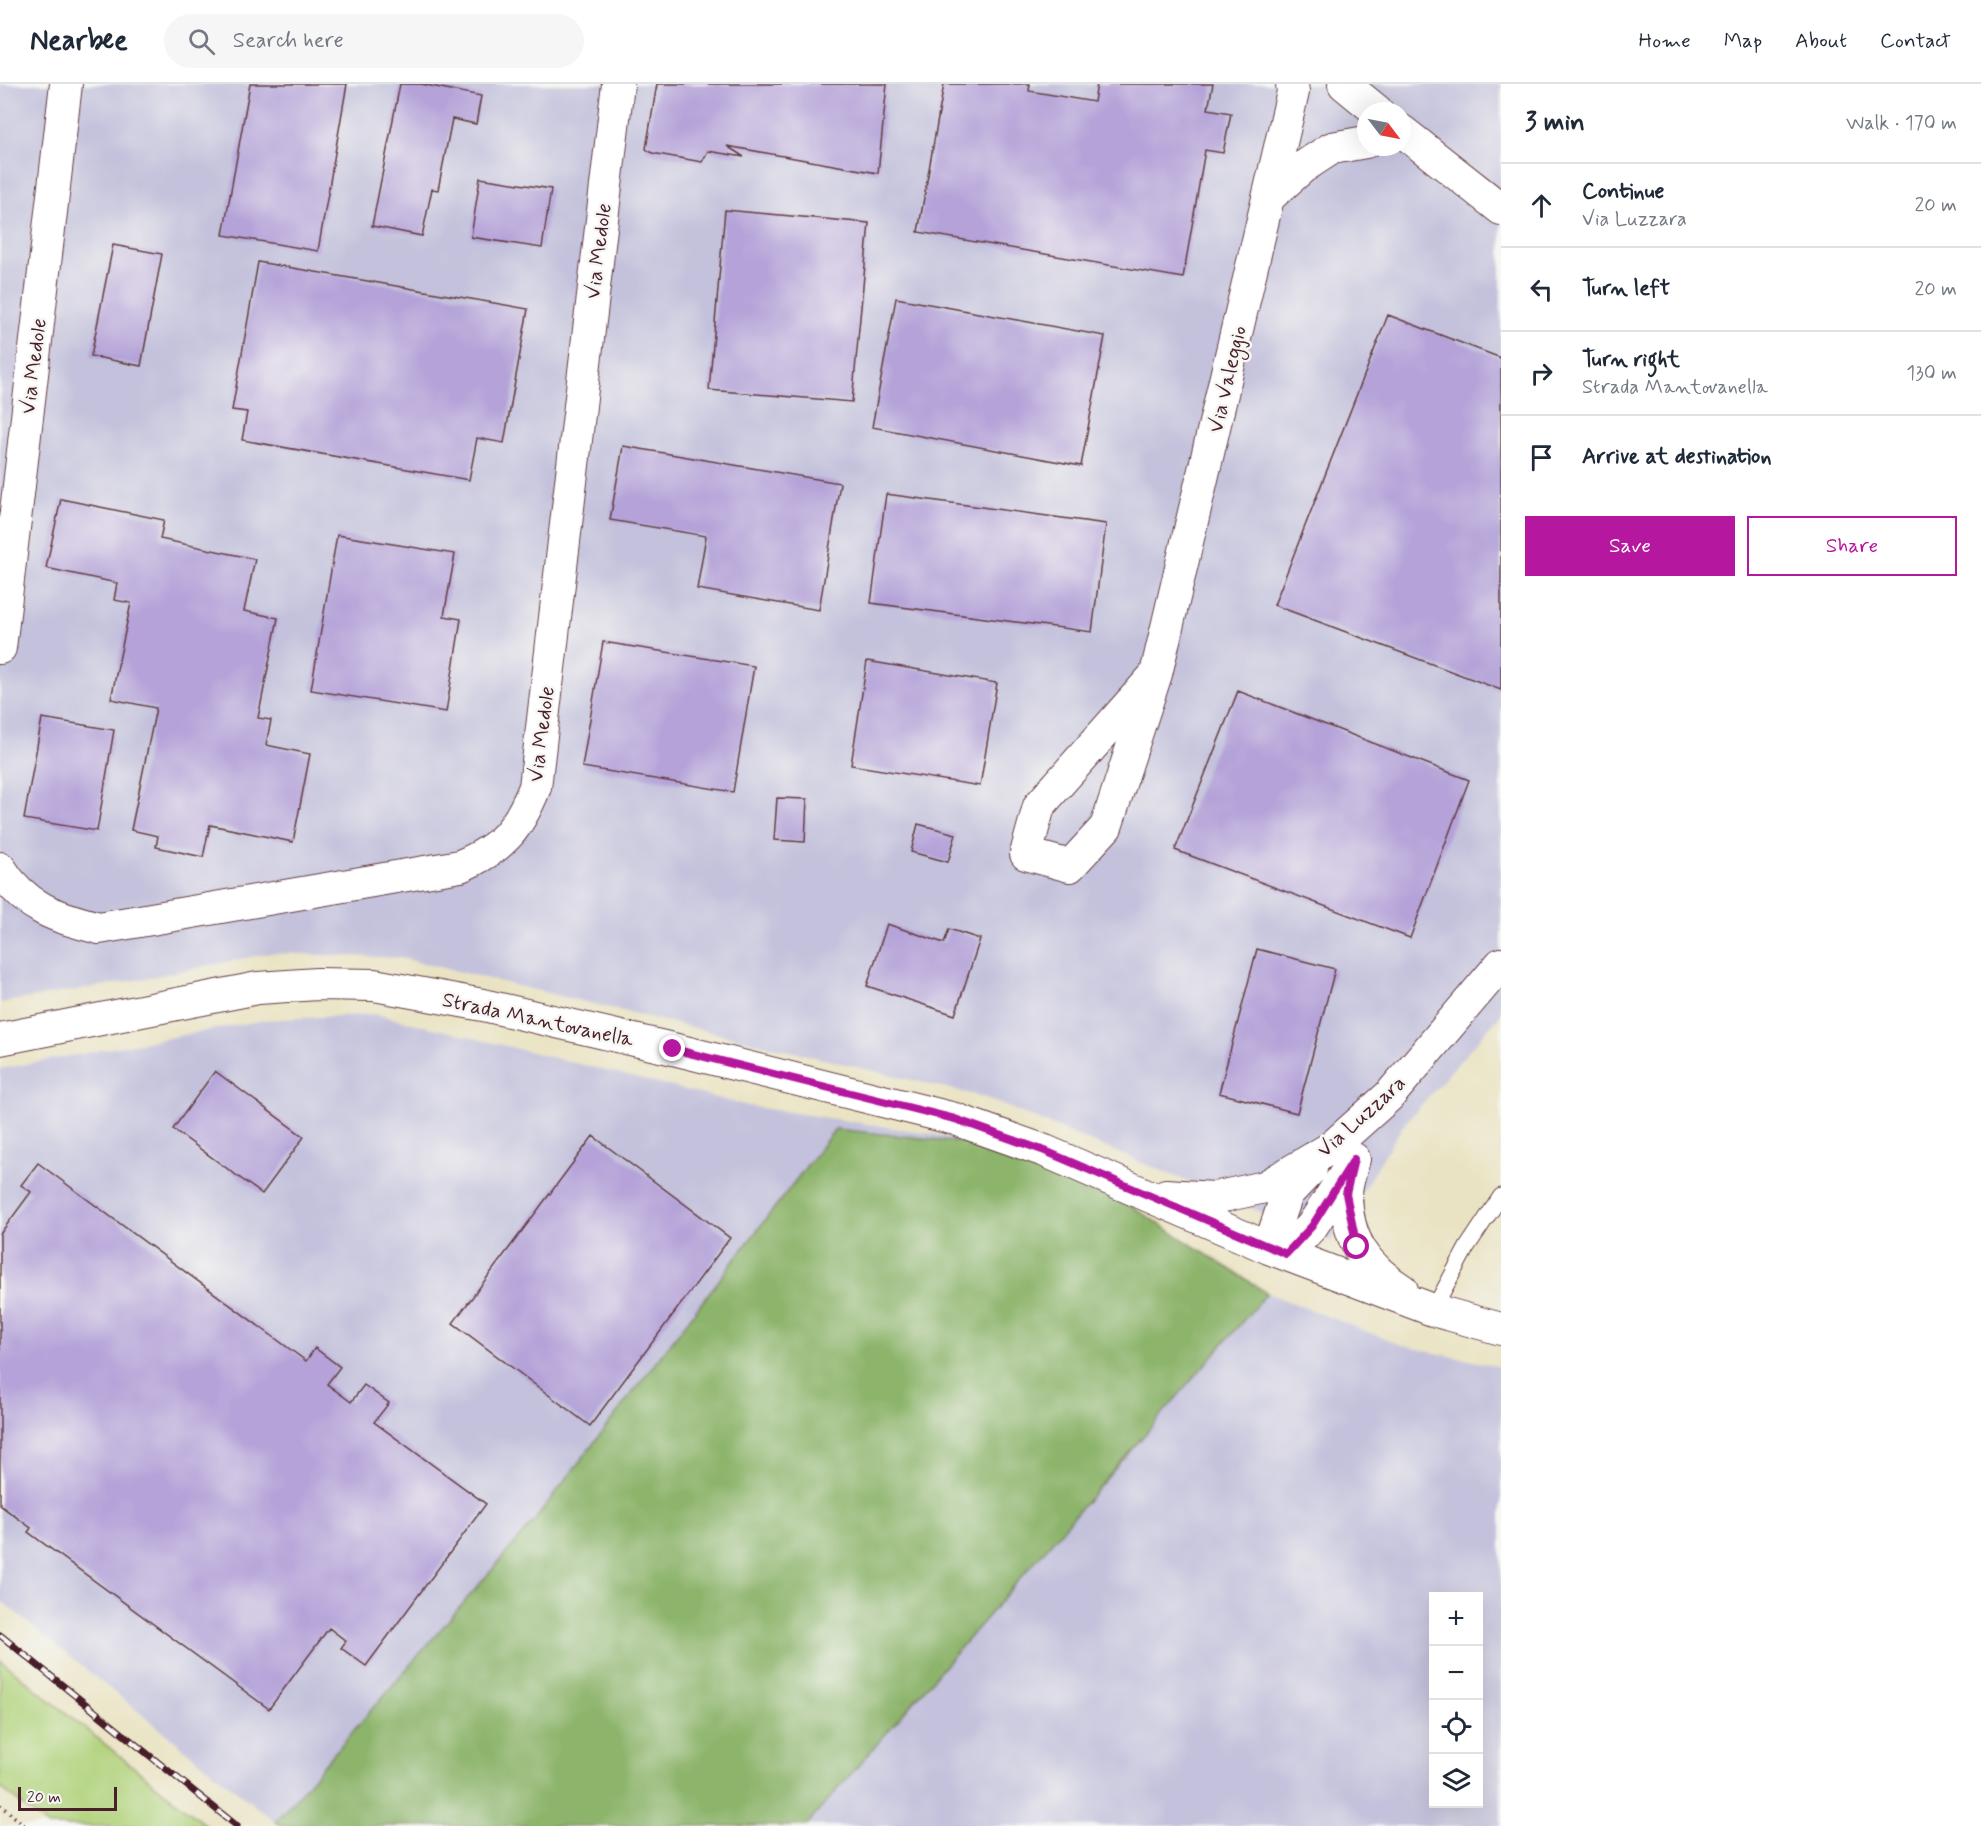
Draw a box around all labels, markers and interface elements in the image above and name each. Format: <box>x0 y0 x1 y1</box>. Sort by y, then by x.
search box <box>164 14 584 68</box>
text: Nearbee <box>30 23 128 60</box>
icon: search <box>185 25 218 58</box>
text: Search here <box>233 27 344 55</box>
text: Home <box>1639 27 1691 55</box>
text: Map <box>1724 27 1762 55</box>
text: About <box>1795 27 1847 55</box>
text: Contact <box>1880 27 1951 55</box>
north arrow <box>1357 102 1411 156</box>
text: 3 min <box>1525 106 1585 140</box>
text: Walk · 170 m <box>1846 110 1957 137</box>
text: Continue <box>1582 178 1664 206</box>
icon: ahead <box>1525 189 1558 222</box>
text: 20 m <box>1914 192 1957 219</box>
street label: Via Medole <box>579 202 619 301</box>
text: Via Luzzara <box>1582 206 1687 233</box>
icon: left <box>1525 273 1558 306</box>
text: Turn left <box>1582 275 1670 303</box>
text: 20 m <box>1914 276 1957 303</box>
street label: Via Medole <box>14 317 54 416</box>
street label: Via Valeggio <box>1202 323 1255 436</box>
text: Turn right <box>1582 346 1680 374</box>
icon: right <box>1525 357 1558 390</box>
text: 130 m <box>1906 360 1957 387</box>
text: Strada Mantovanella <box>1582 374 1768 401</box>
icon: arrive <box>1525 441 1558 474</box>
text: Arrive at destination <box>1582 443 1772 471</box>
button: Save <box>1525 516 1735 576</box>
button: Share <box>1747 516 1957 576</box>
street label: Via Medole <box>522 685 562 784</box>
street label: Strada Mantovanella <box>439 986 636 1054</box>
route end <box>659 1035 685 1061</box>
street label: Via Luzzara <box>1311 1070 1412 1164</box>
route start <box>1343 1233 1369 1259</box>
map controls <box>1429 1592 1483 1808</box>
button: + <box>1429 1592 1483 1646</box>
button: − <box>1429 1646 1483 1700</box>
button: locate <box>1429 1700 1483 1754</box>
button: layers <box>1429 1754 1483 1808</box>
scale bar <box>18 1784 117 1812</box>
text: 20 m <box>27 1787 61 1808</box>

